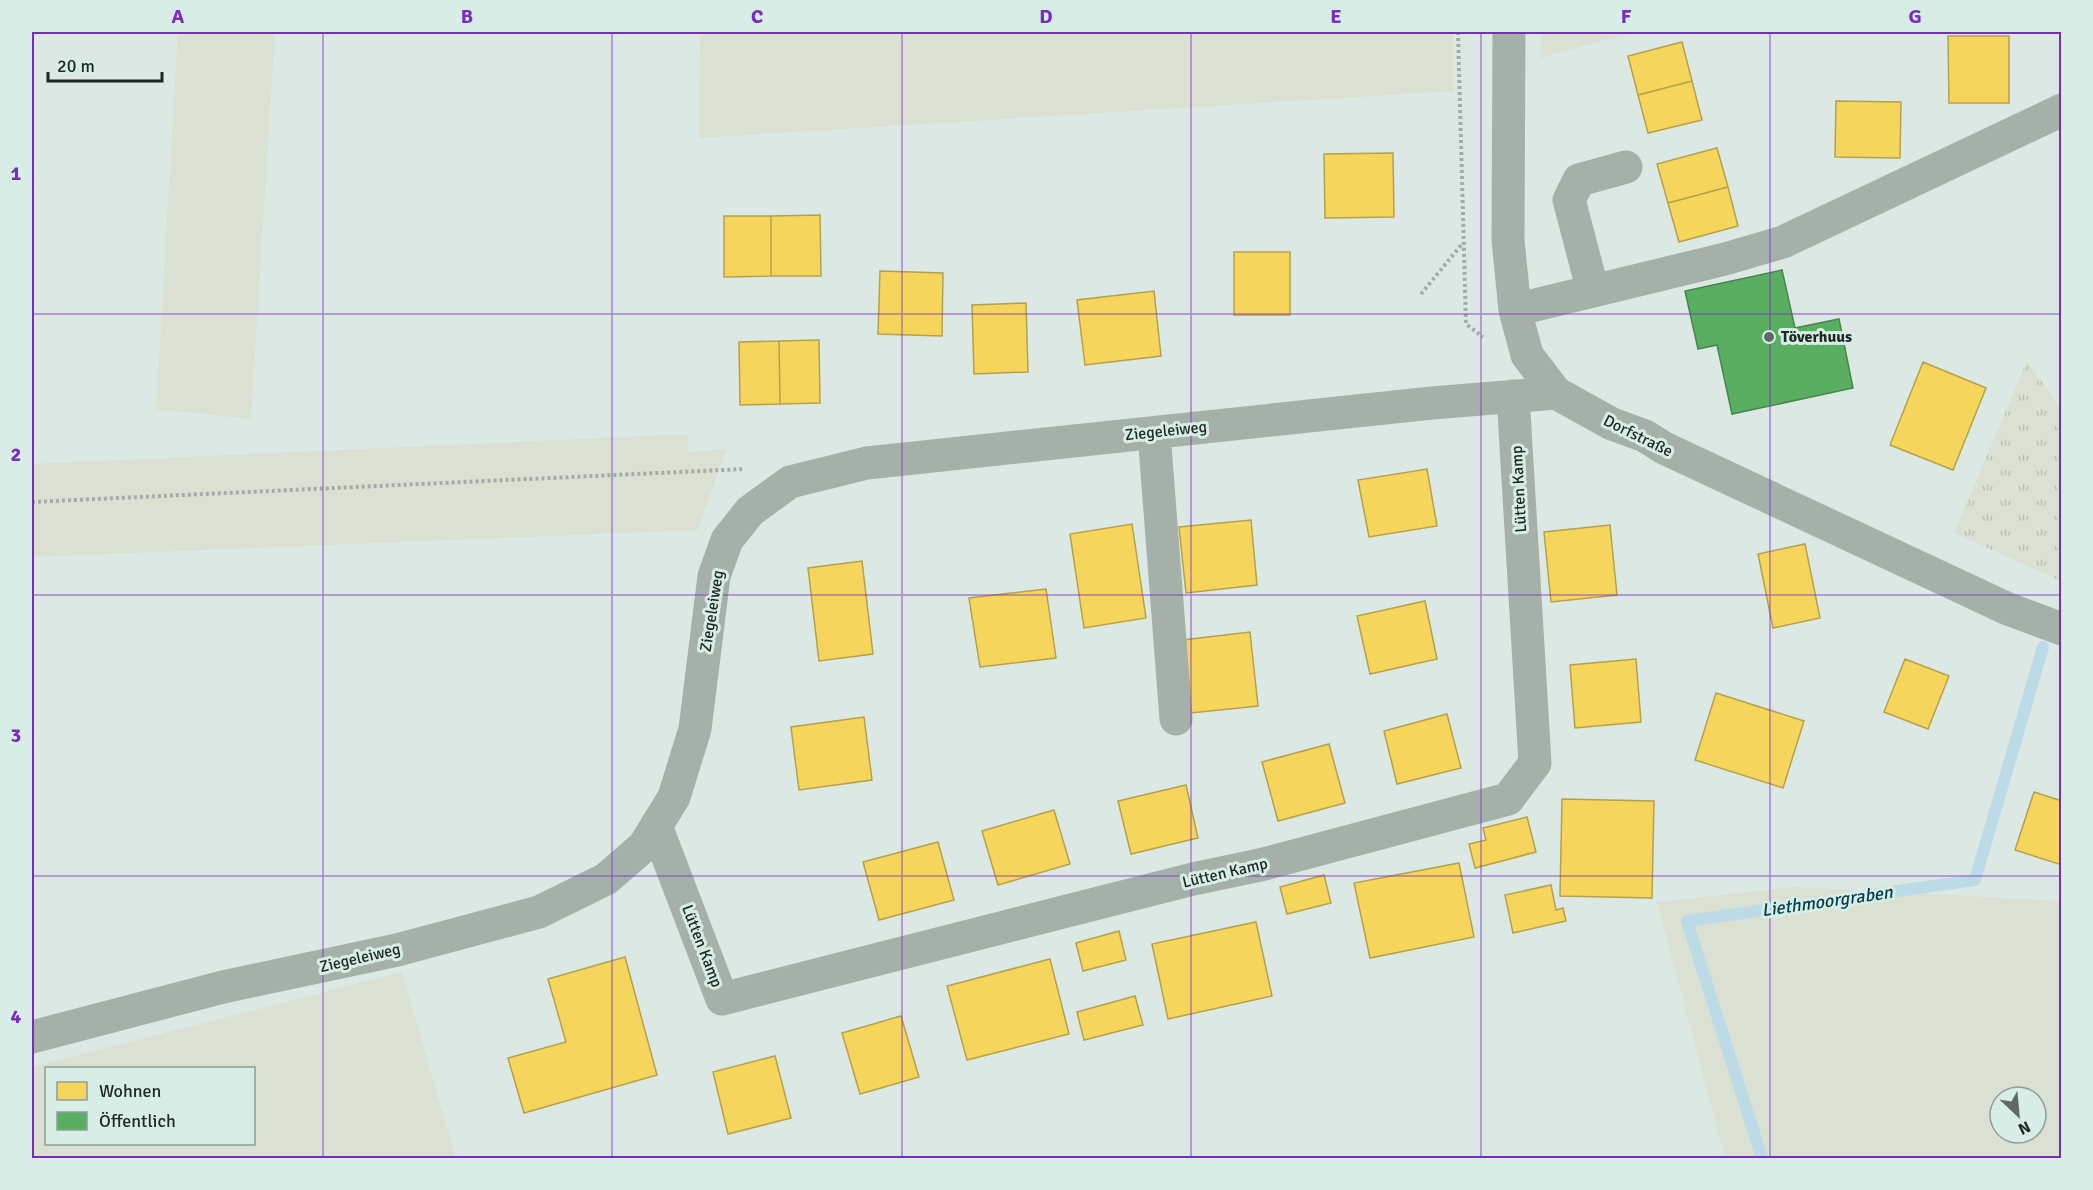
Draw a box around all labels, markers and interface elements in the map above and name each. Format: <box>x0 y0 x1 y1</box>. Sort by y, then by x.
text: A <box>172 4 185 29</box>
text: B <box>461 4 473 29</box>
text: C <box>751 4 763 29</box>
text: D <box>1039 4 1053 29</box>
text: E <box>1330 4 1342 29</box>
text: F <box>1621 4 1632 29</box>
text: G <box>1908 4 1922 29</box>
scale bar <box>48 45 162 83</box>
text: 20 m <box>57 55 95 77</box>
text: 1 <box>11 161 22 186</box>
place label: Töverhuus <box>1781 327 1852 347</box>
marker: Töverhuus <box>1762 330 1776 344</box>
street label: Dorfstraße <box>1600 411 1676 461</box>
street label: Ziegeleiweg <box>1124 417 1208 445</box>
text: 2 <box>11 442 21 467</box>
street label: Lütten Kamp <box>1507 445 1531 533</box>
street label: Ziegeleiweg <box>696 569 728 653</box>
text: 3 <box>11 723 21 748</box>
street label: Lütten Kamp <box>1180 853 1270 893</box>
water label: Liethmoorgraben <box>1760 881 1895 921</box>
street label: Lütten Kamp <box>677 902 727 990</box>
street label: Ziegeleiweg <box>318 939 402 977</box>
text: 4 <box>11 1004 22 1029</box>
legend <box>45 1067 255 1145</box>
text: Wohnen <box>99 1080 161 1102</box>
north arrow <box>1988 1085 2048 1145</box>
text: Öffentlich <box>99 1110 176 1132</box>
text: N <box>2015 1116 2034 1139</box>

